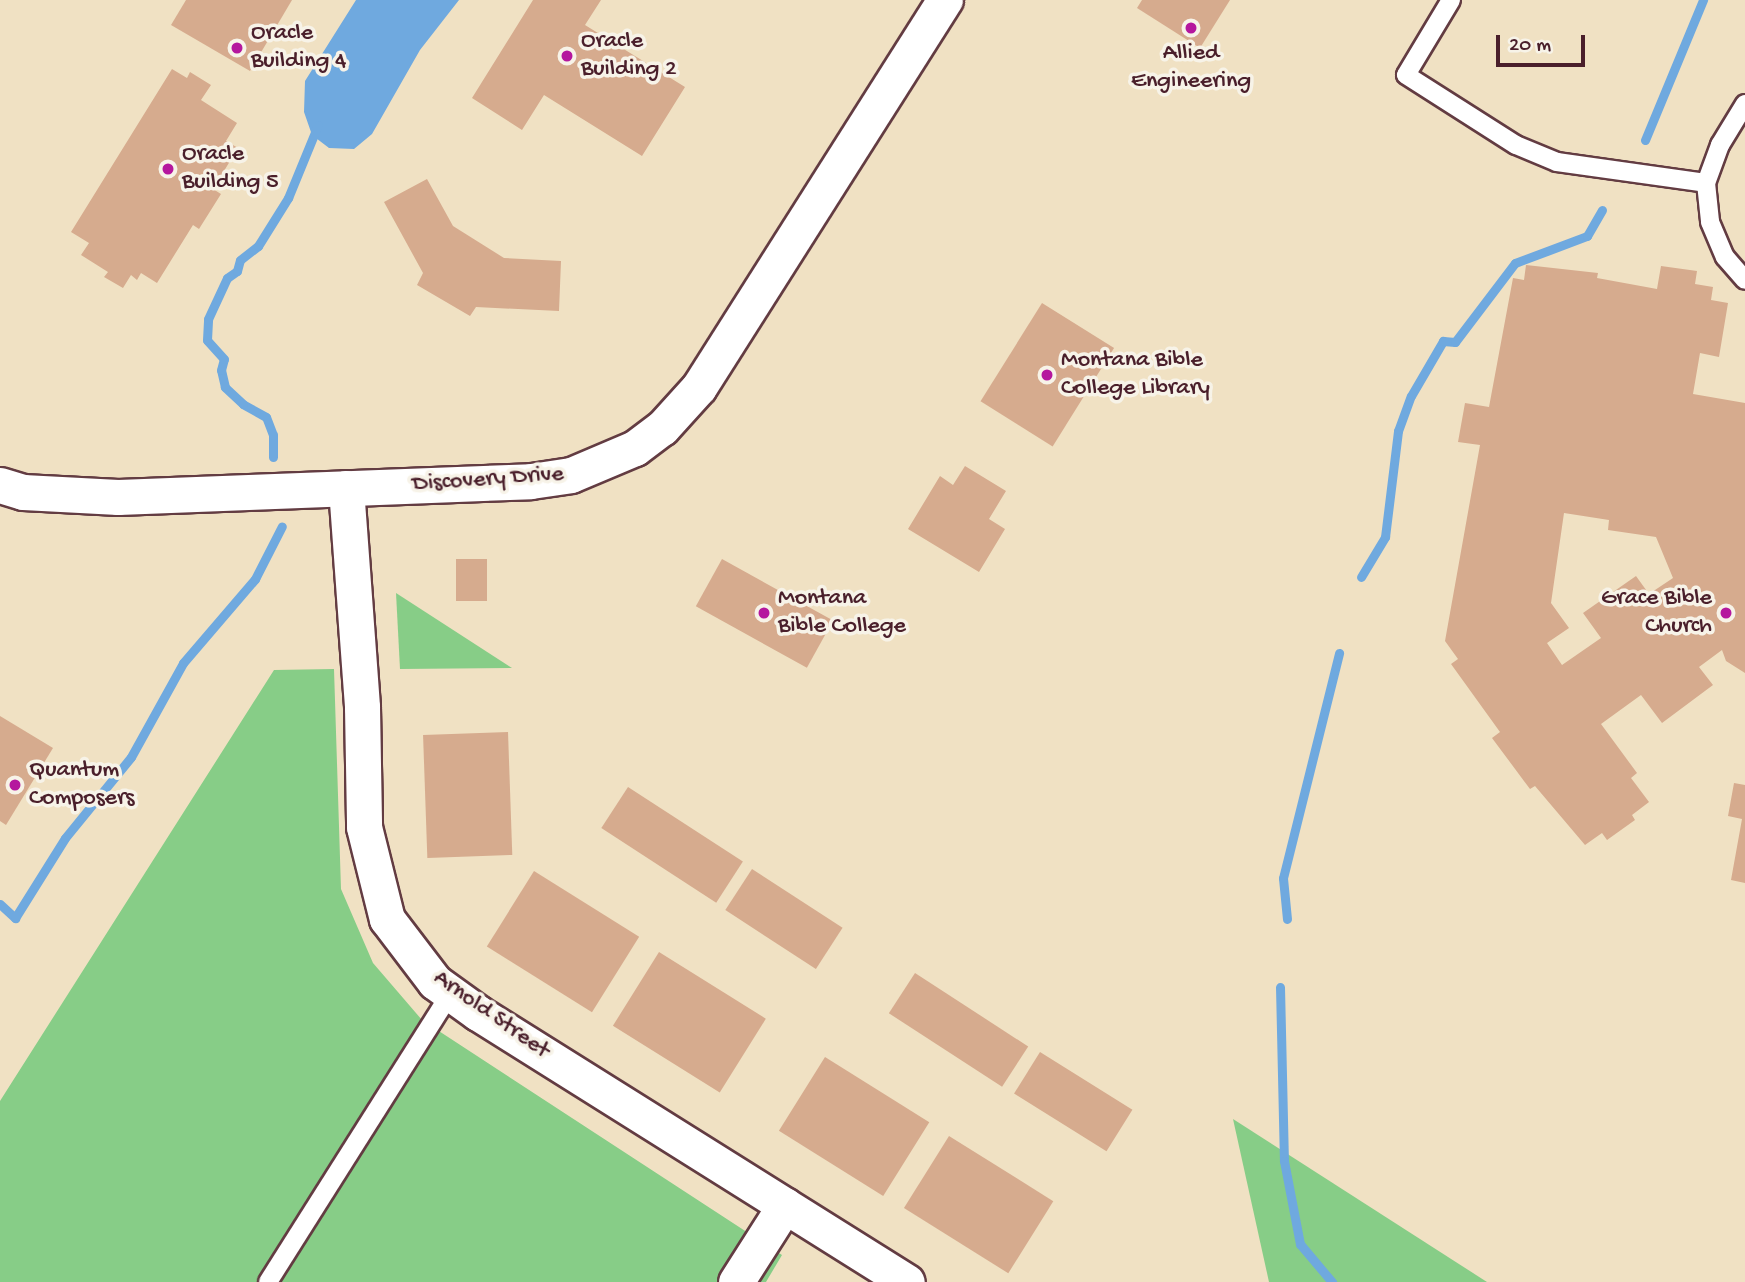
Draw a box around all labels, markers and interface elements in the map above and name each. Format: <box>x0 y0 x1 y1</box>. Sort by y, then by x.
place label: Oracle Building 4 <box>251 20 346 76</box>
marker: Allied Engineering <box>1183 20 1199 36</box>
scale bar <box>1500 21 1589 65</box>
place label: Oracle Building 2 <box>581 28 677 84</box>
text: 20 m <box>1509 34 1551 59</box>
marker: Oracle Building 4 <box>229 40 245 56</box>
place label: Allied Engineering <box>1131 40 1251 96</box>
marker: Oracle Building 2 <box>559 48 575 64</box>
place label: Oracle Building 5 <box>182 141 279 197</box>
marker: Oracle Building 5 <box>160 161 176 177</box>
place label: Montana Bible College Library <box>1061 347 1210 403</box>
marker: Montana Bible College Library <box>1039 367 1055 383</box>
street label: Discovery Drive <box>411 460 565 500</box>
place label: Montana Bible College <box>778 585 906 641</box>
place label: Grace Bible Church <box>1601 585 1712 641</box>
marker: Montana Bible College <box>756 605 772 621</box>
marker: Grace Bible Church <box>1718 605 1734 621</box>
place label: Quantum Composers <box>29 757 134 813</box>
marker: Quantum Composers <box>7 777 23 793</box>
street label: Arnold Street <box>427 964 555 1066</box>

